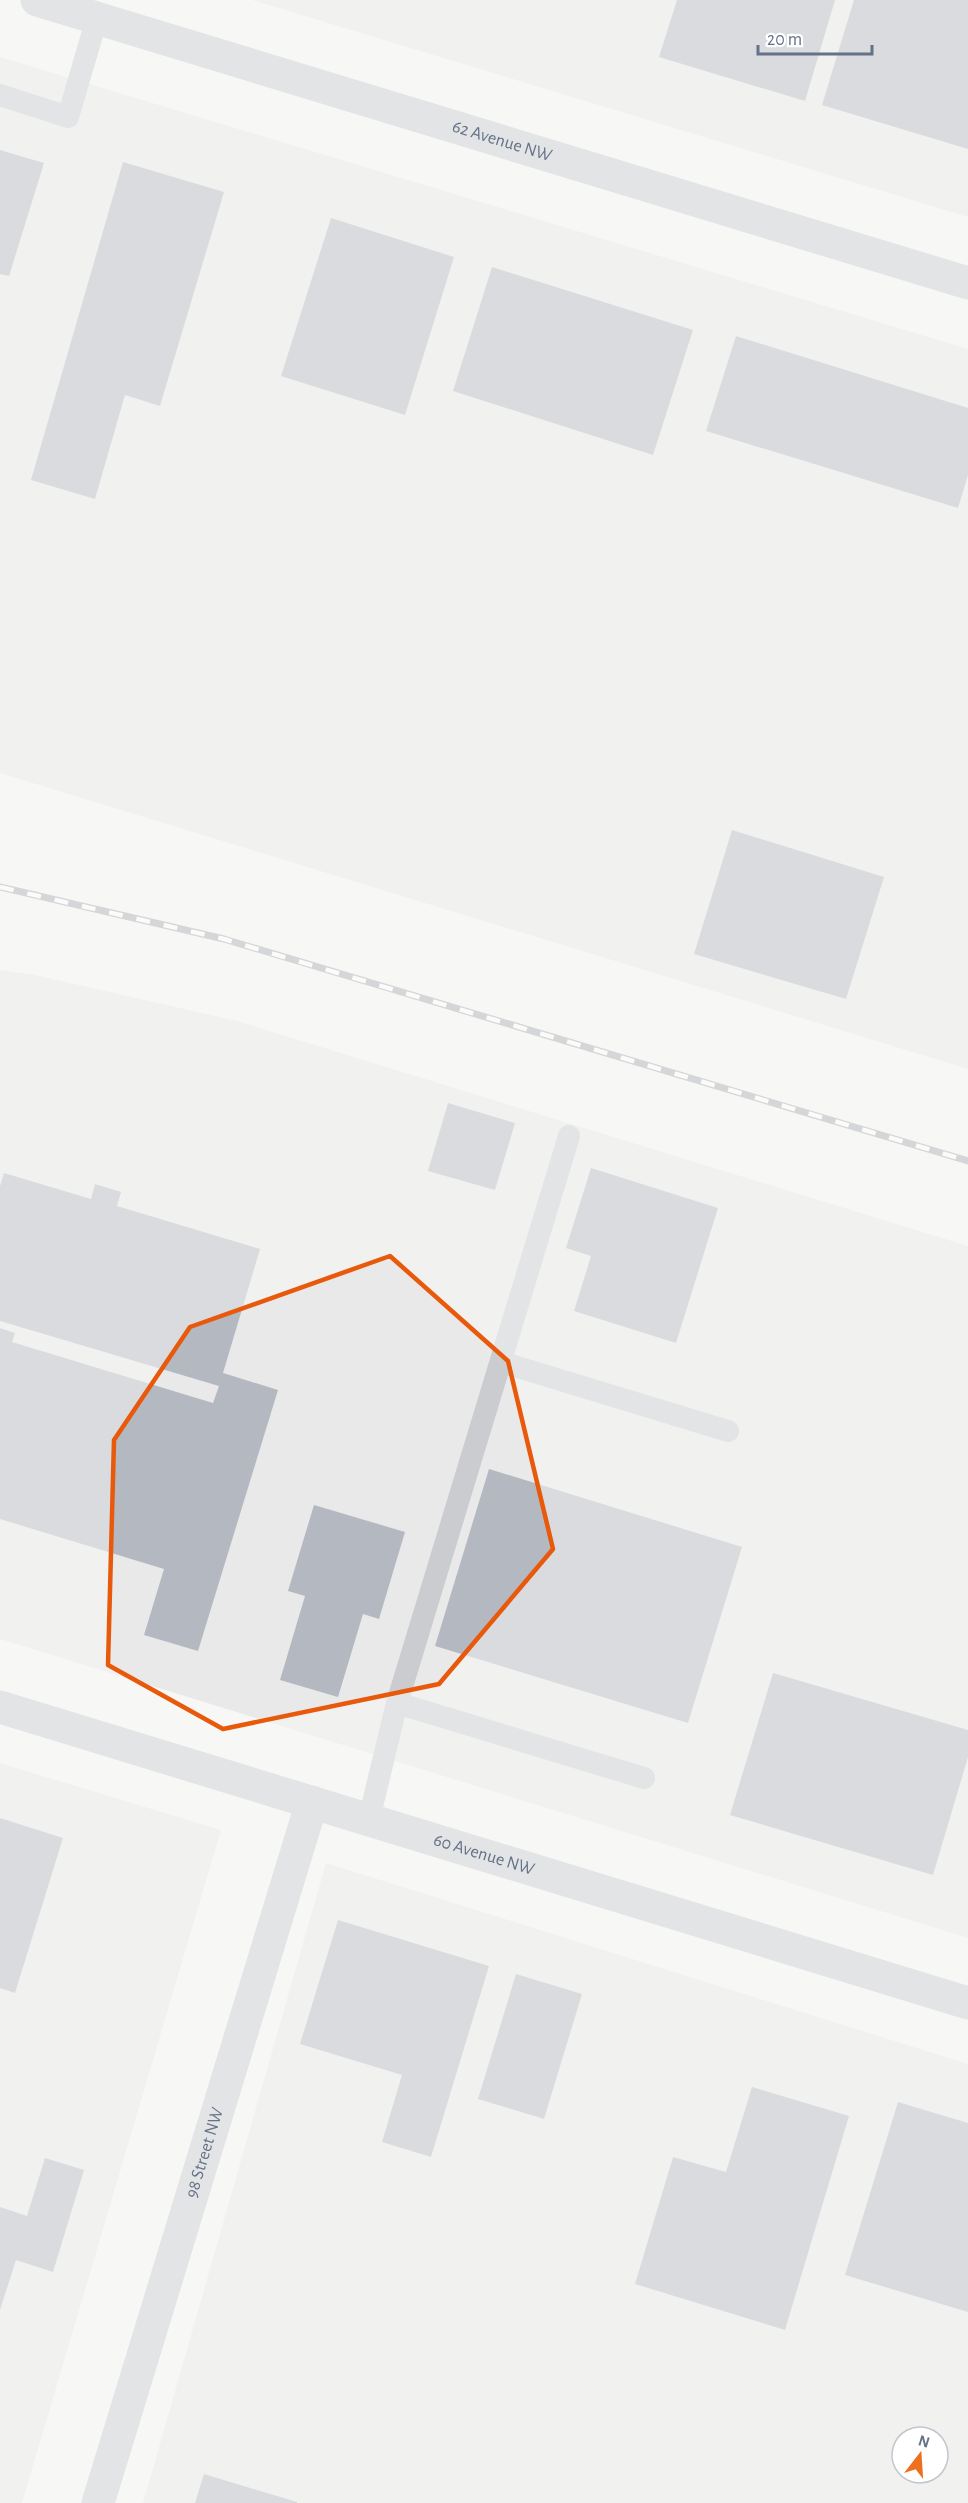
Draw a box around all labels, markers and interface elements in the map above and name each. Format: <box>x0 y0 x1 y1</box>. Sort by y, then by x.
scale bar <box>758 18 872 56</box>
text: 20 m <box>767 31 802 49</box>
street label: 62 Avenue NW <box>450 118 554 165</box>
street label: 60 Avenue NW <box>431 1831 537 1879</box>
street label: 98 Street NW <box>183 2106 227 2200</box>
north arrow <box>890 2425 950 2485</box>
text: N <box>916 2432 932 2451</box>

